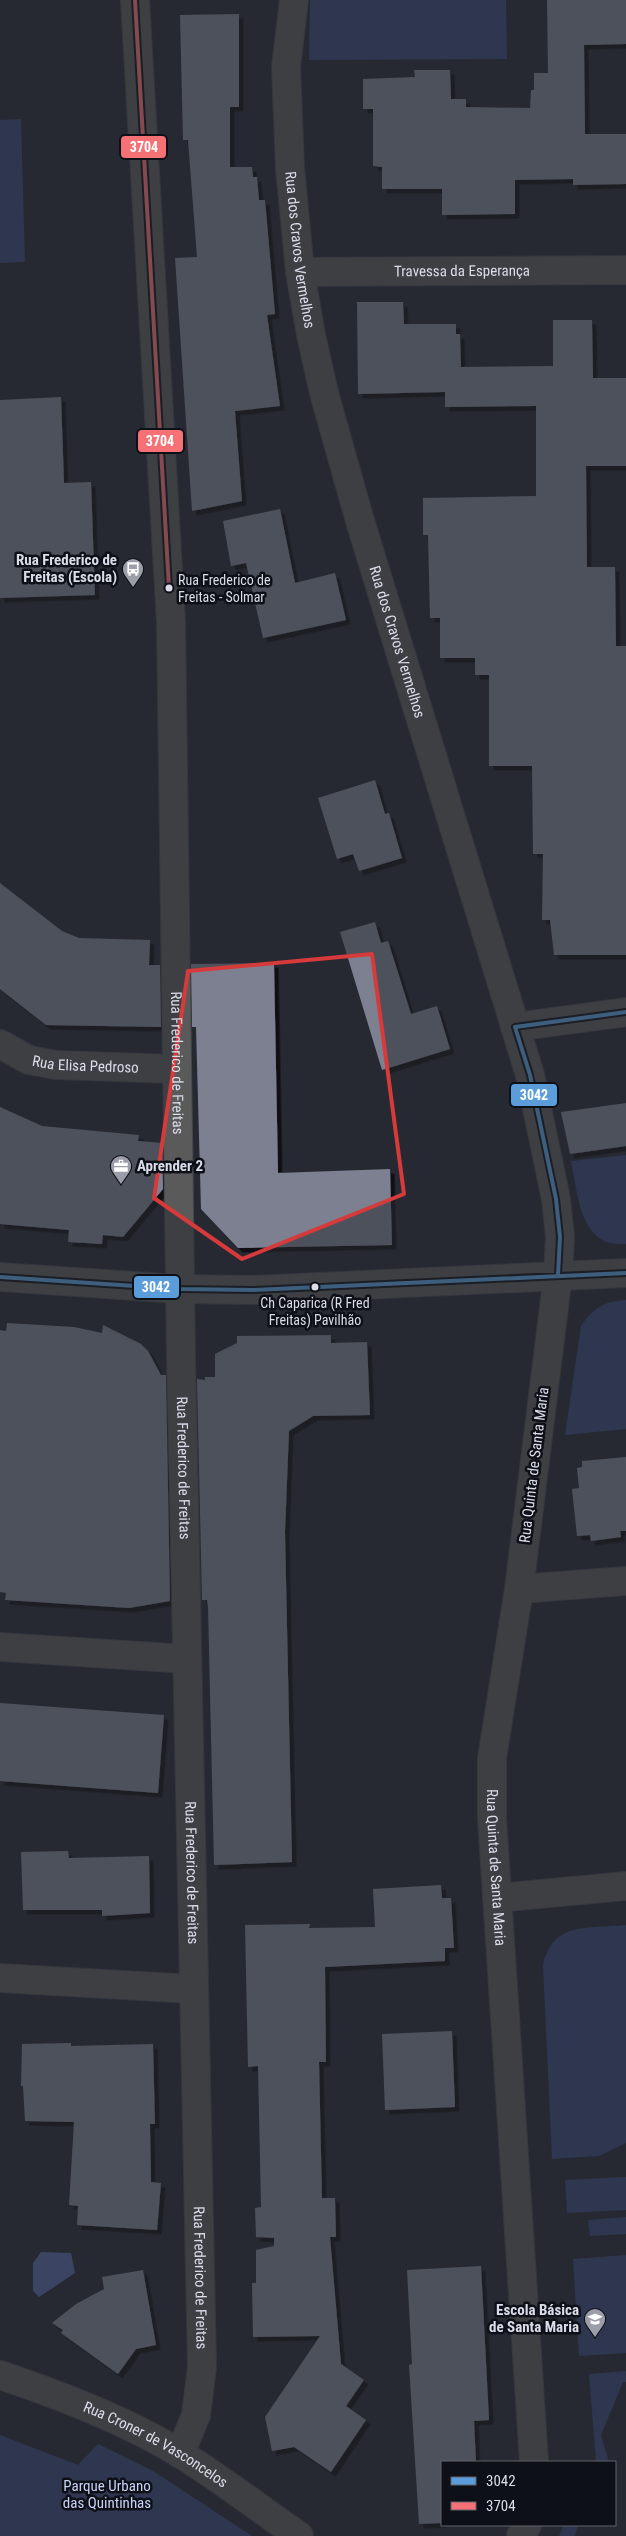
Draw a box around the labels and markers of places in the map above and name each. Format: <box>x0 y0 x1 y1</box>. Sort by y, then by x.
place label: Rua Frederico de Freitas (Escola) <box>16 551 117 586</box>
bus stop icon: Rua Frederico de Freitas (Escola) <box>121 557 145 588</box>
place label: Rua Frederico de Freitas - Solmar <box>178 572 271 605</box>
marker: Rua Frederico de Freitas - Solmar <box>164 583 174 593</box>
office icon: Aprender 2 <box>109 1154 133 1185</box>
place label: Aprender 2 <box>137 1157 203 1175</box>
marker: Ch Caparica (R Fred Freitas) Pavilhão <box>310 1282 320 1292</box>
place label: Ch Caparica (R Fred Freitas) Pavilhão <box>260 1295 370 1329</box>
place label: Escola Básica de Santa Maria <box>489 2301 579 2336</box>
school or university icon: Escola Básica de Santa Maria <box>583 2307 607 2338</box>

